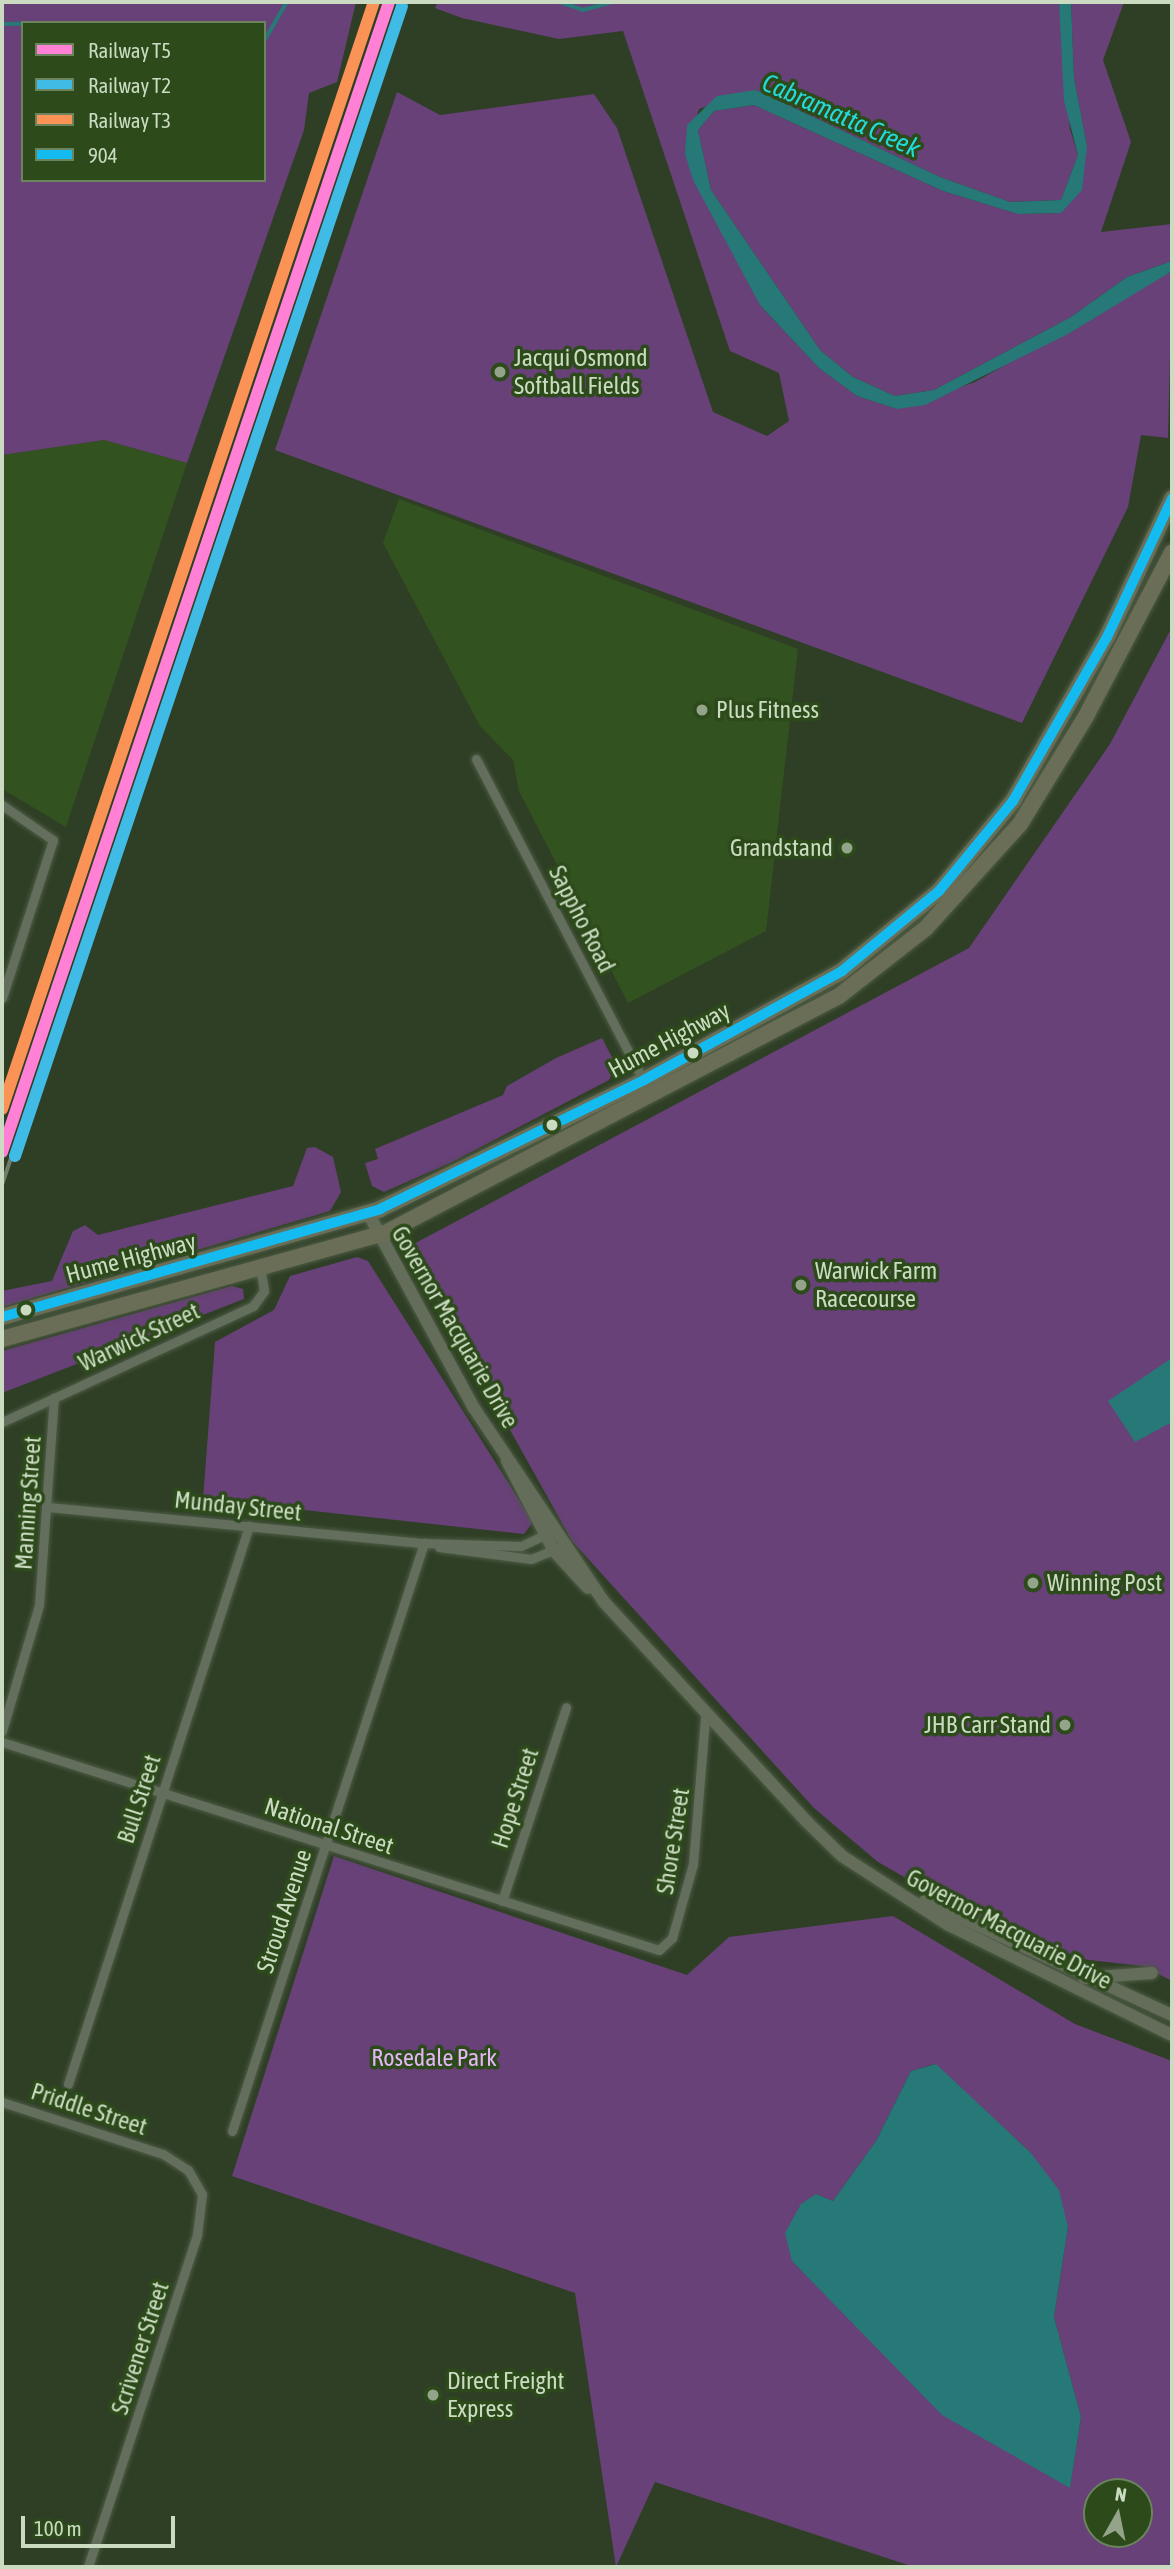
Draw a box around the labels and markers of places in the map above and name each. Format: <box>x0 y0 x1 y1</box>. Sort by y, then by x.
place label: Jacqui Osmond Softball Fields <box>514 344 648 400</box>
marker: Jacqui Osmond Softball Fields <box>492 364 508 380</box>
place label: Plus Fitness <box>716 696 819 724</box>
marker: Plus Fitness <box>694 702 710 718</box>
place label: Grandstand <box>730 834 833 862</box>
marker: Grandstand <box>839 840 855 856</box>
unlabelled marker <box>686 1046 700 1060</box>
unlabelled marker <box>545 1118 559 1132</box>
place label: Warwick Farm Racecourse <box>815 1257 937 1313</box>
marker: Warwick Farm Racecourse <box>793 1277 809 1293</box>
unlabelled marker <box>19 1303 33 1317</box>
place label: Winning Post <box>1047 1569 1162 1597</box>
marker: Winning Post <box>1025 1575 1041 1591</box>
place label: JHB Carr Stand <box>924 1711 1051 1739</box>
marker: JHB Carr Stand <box>1057 1717 1073 1733</box>
place label: Direct Freight Express <box>447 2367 564 2423</box>
marker: Direct Freight Express <box>425 2387 441 2403</box>

